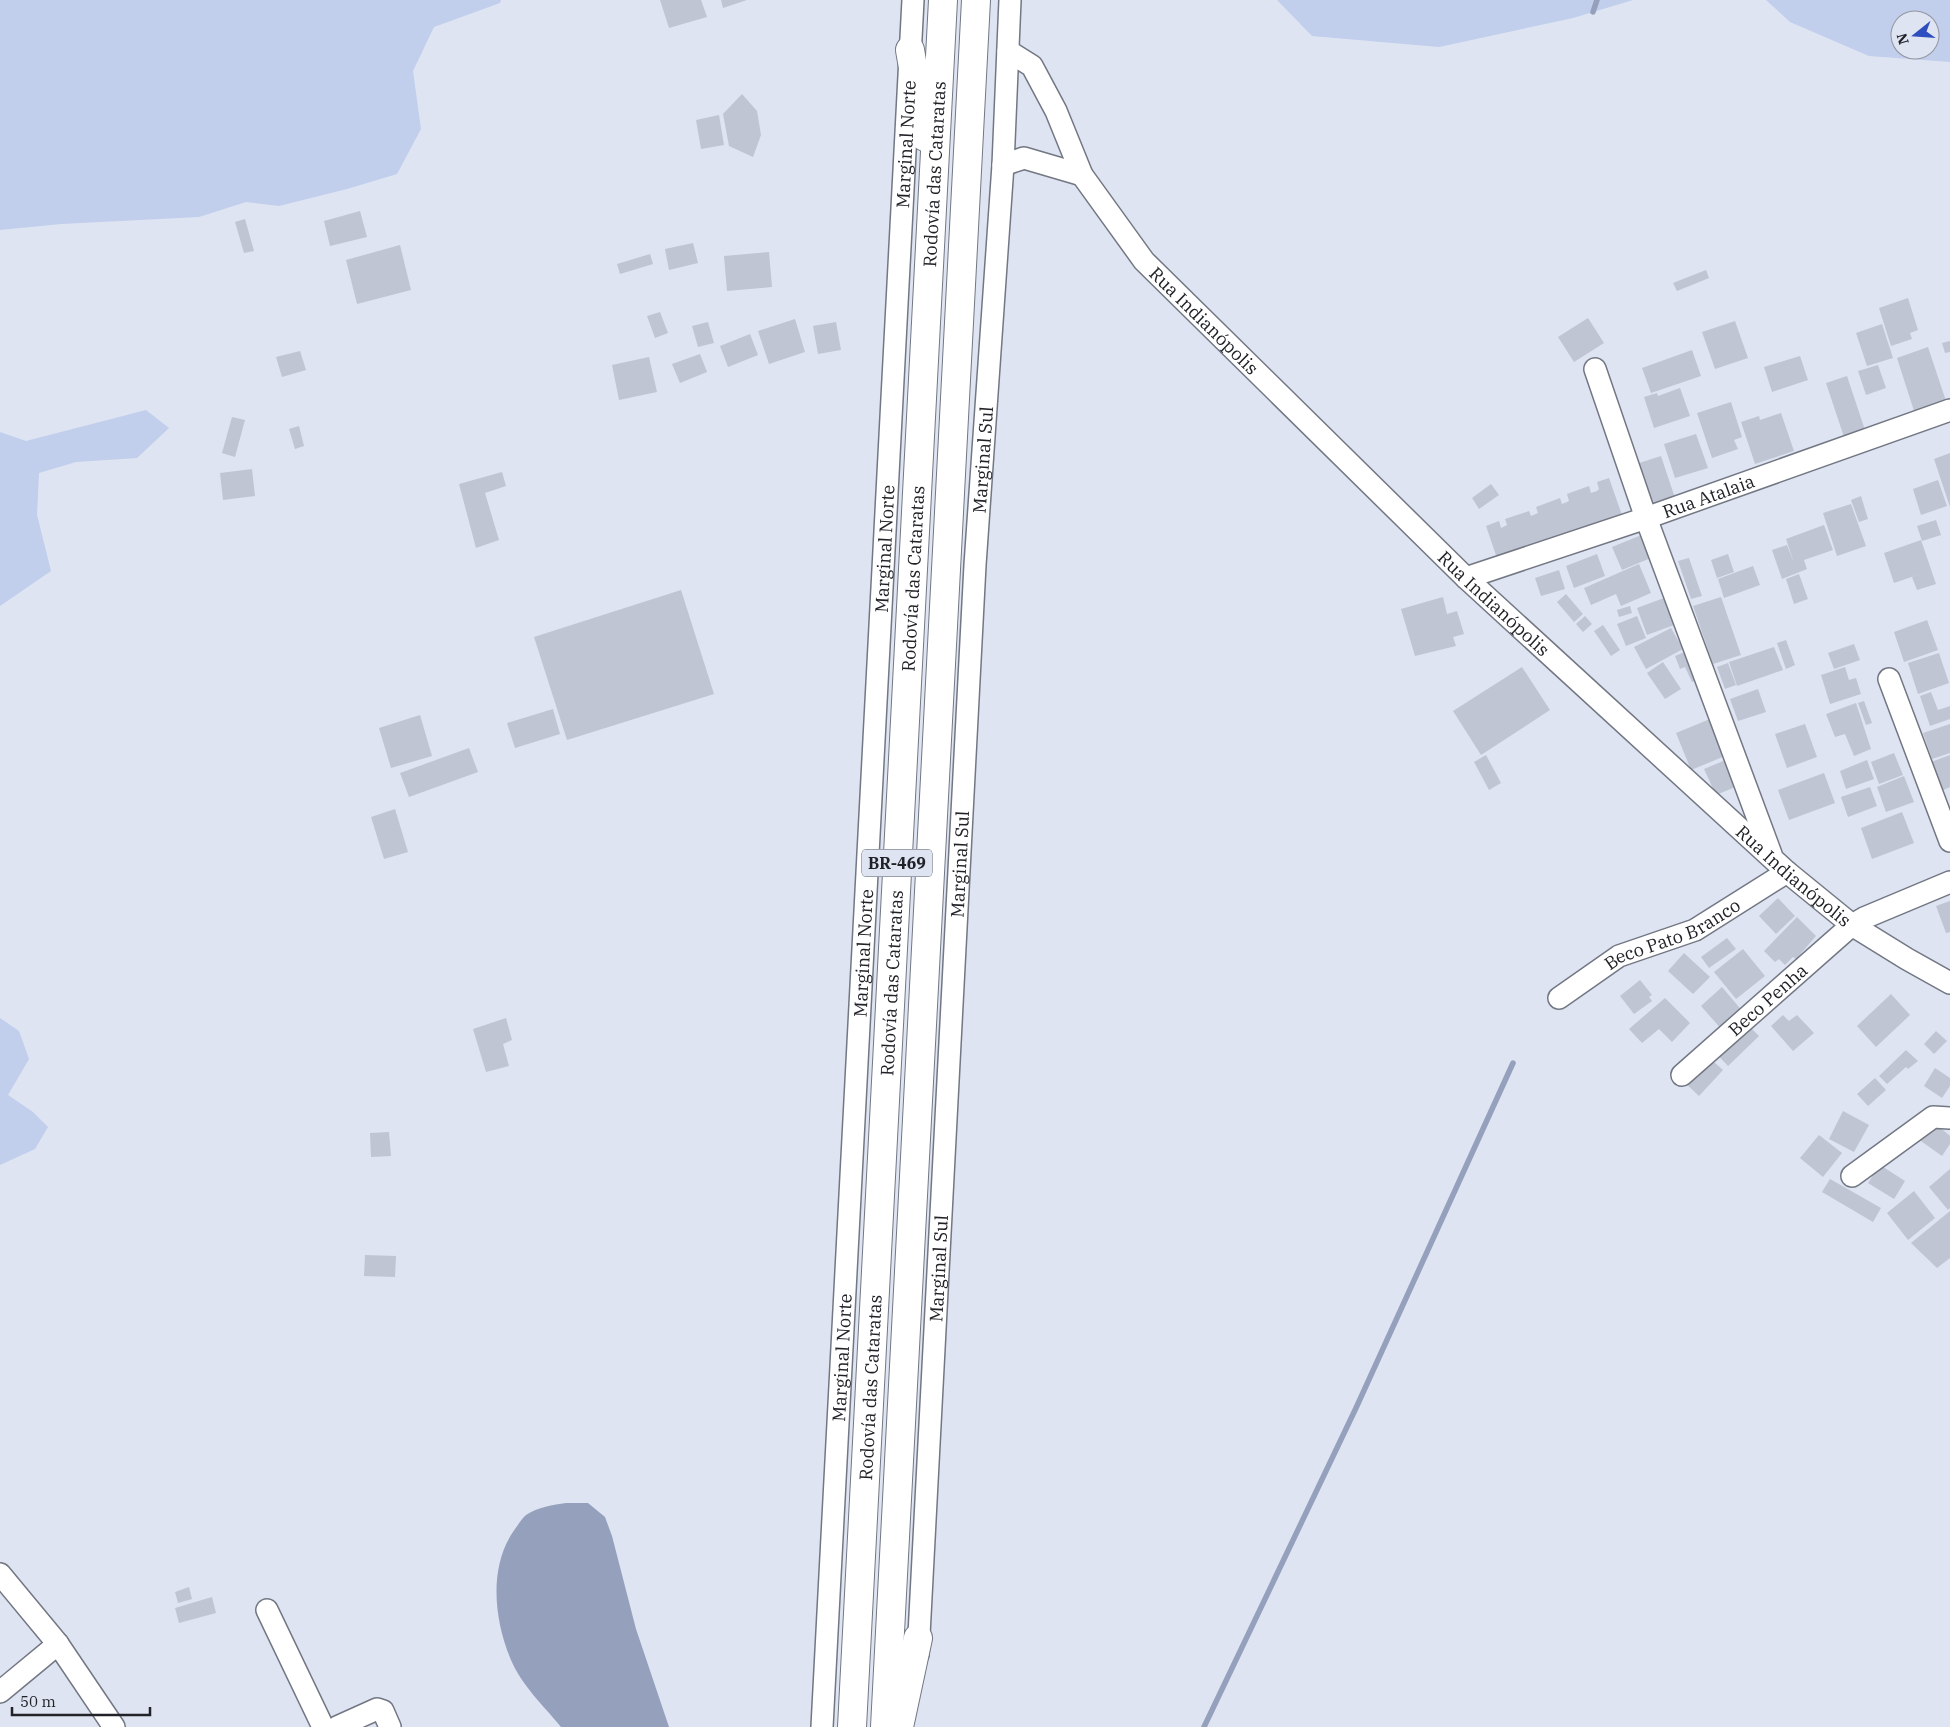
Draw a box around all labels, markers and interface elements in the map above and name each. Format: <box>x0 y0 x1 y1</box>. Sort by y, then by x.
north arrow <box>1890 10 1940 60</box>
text: N <box>1892 31 1913 47</box>
street label: Marginal Norte <box>891 80 920 209</box>
street label: Rodovía das Cataratas <box>917 81 950 268</box>
street label: Rua Indianópolis <box>1145 262 1264 379</box>
street label: Marginal Sul <box>967 406 998 514</box>
street label: Rua Atalaia <box>1659 469 1758 523</box>
street label: Marginal Norte <box>869 484 899 613</box>
street label: Rodovía das Cataratas <box>896 485 929 672</box>
street label: Rua Indianópolis <box>1433 546 1555 661</box>
street label: Marginal Sul <box>945 810 974 918</box>
street label: Rua Indianópolis <box>1732 820 1856 931</box>
road number: BR-469 <box>862 850 932 876</box>
street label: Marginal Norte <box>848 888 878 1018</box>
street label: Rodovía das Cataratas <box>875 889 908 1077</box>
street label: Beco Pato Branco <box>1599 893 1744 974</box>
street label: Beco Penha <box>1723 958 1812 1041</box>
street label: Marginal Sul <box>924 1214 952 1323</box>
street label: Marginal Norte <box>827 1293 856 1422</box>
street label: Rodovía das Cataratas <box>854 1294 886 1481</box>
scale bar <box>12 1684 150 1716</box>
text: 50 m <box>20 1692 56 1711</box>

